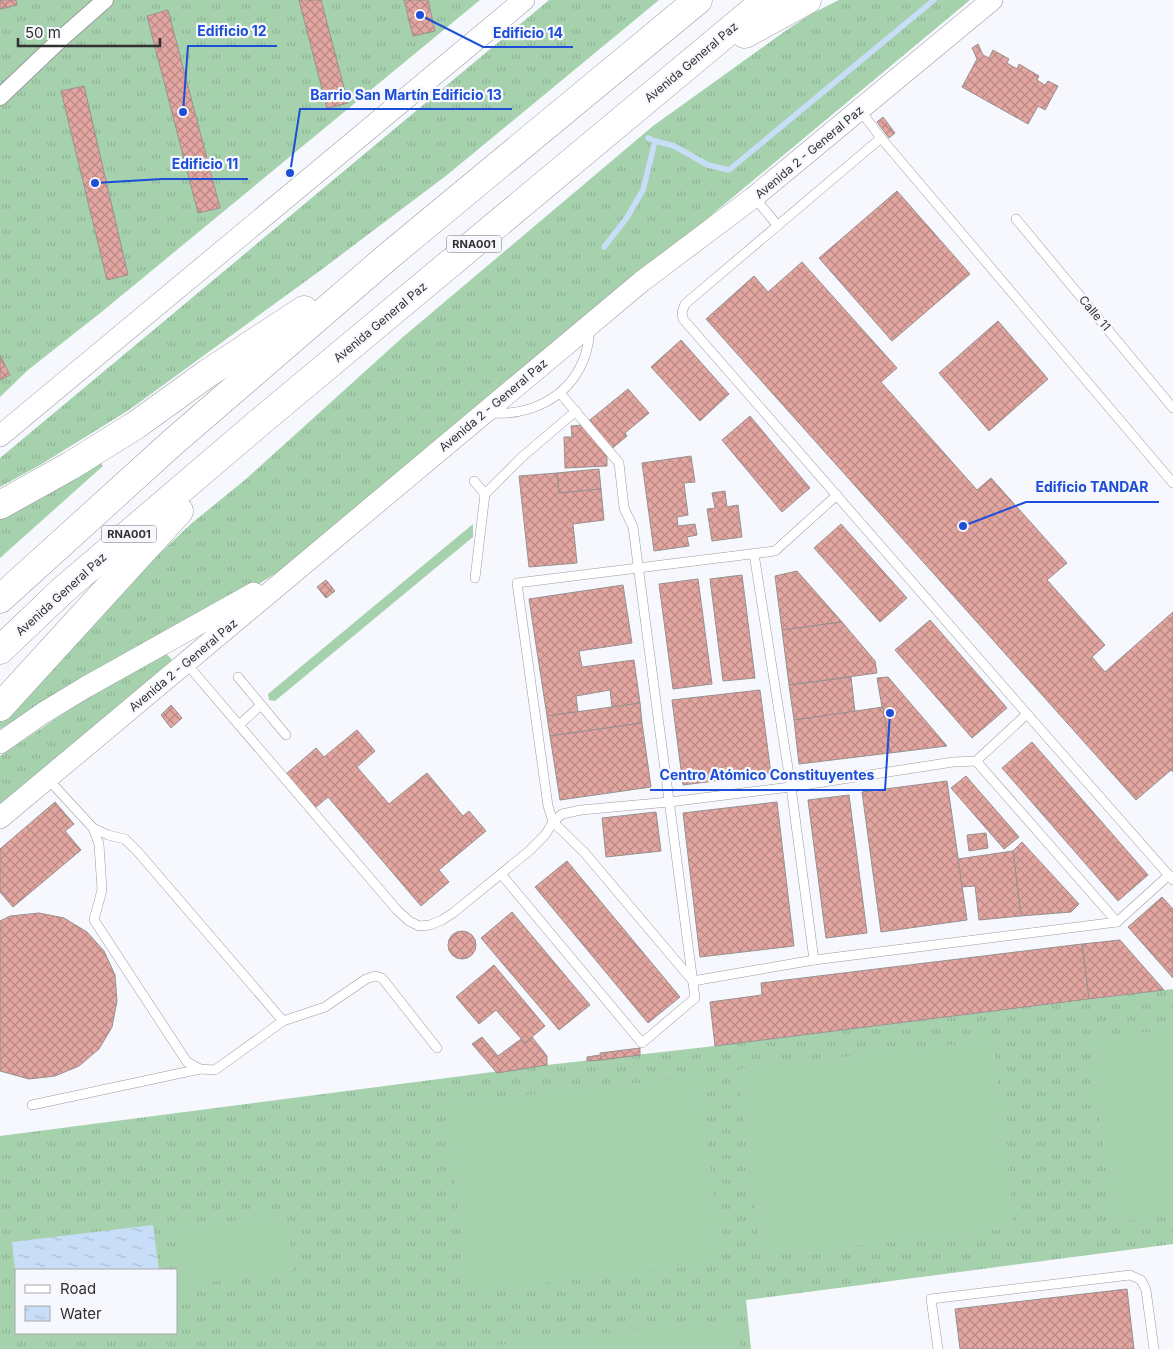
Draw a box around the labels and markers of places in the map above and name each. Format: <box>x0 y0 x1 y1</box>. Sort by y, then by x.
callout: Edificio 12 <box>188 17 277 46</box>
callout: Edificio 14 <box>483 18 573 47</box>
callout: Barrio San Martín Edificio 13 <box>300 80 512 109</box>
callout: Edificio 11 <box>162 150 248 179</box>
callout: Edificio TANDAR <box>1026 473 1159 502</box>
callout: Centro Atómico Constituyentes <box>650 761 885 790</box>

